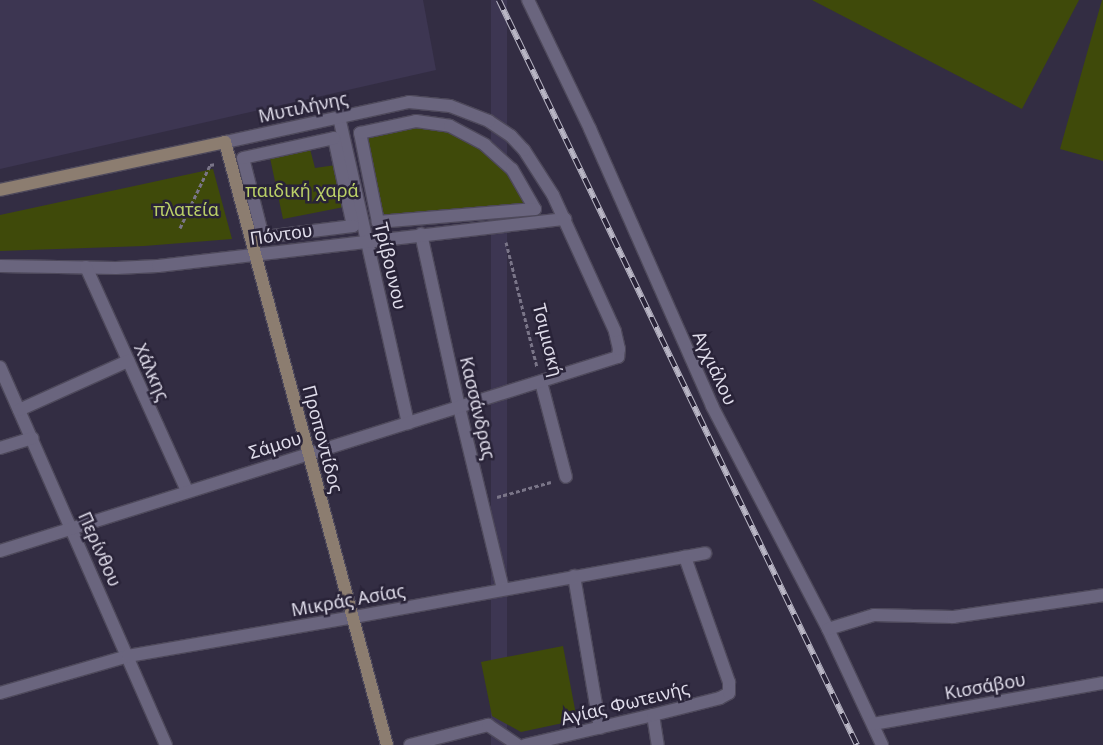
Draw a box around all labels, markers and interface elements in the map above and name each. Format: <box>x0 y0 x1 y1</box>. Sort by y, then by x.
street label: Μυτιλήνης <box>256 87 350 127</box>
park label: παιδική χαρά <box>245 179 359 201</box>
park label: πλατεία <box>153 198 219 220</box>
street label: Πόντου <box>248 219 314 249</box>
street label: Τρίβουνου <box>370 220 412 312</box>
street label: Τσιμισκή <box>529 301 567 379</box>
street label: Αγχιάλου <box>688 328 742 408</box>
street label: Χάλκης <box>130 340 174 404</box>
street label: Κασσάνδρας <box>456 354 500 462</box>
street label: Προποντίδος <box>298 383 348 495</box>
street label: Σάμου <box>246 427 304 463</box>
street label: Περίνθου <box>74 508 126 590</box>
street label: Μικράς Ασίας <box>289 579 407 621</box>
street label: Κισσάβου <box>943 668 1027 704</box>
street label: Αγίας Φωτεινής <box>558 677 692 729</box>

